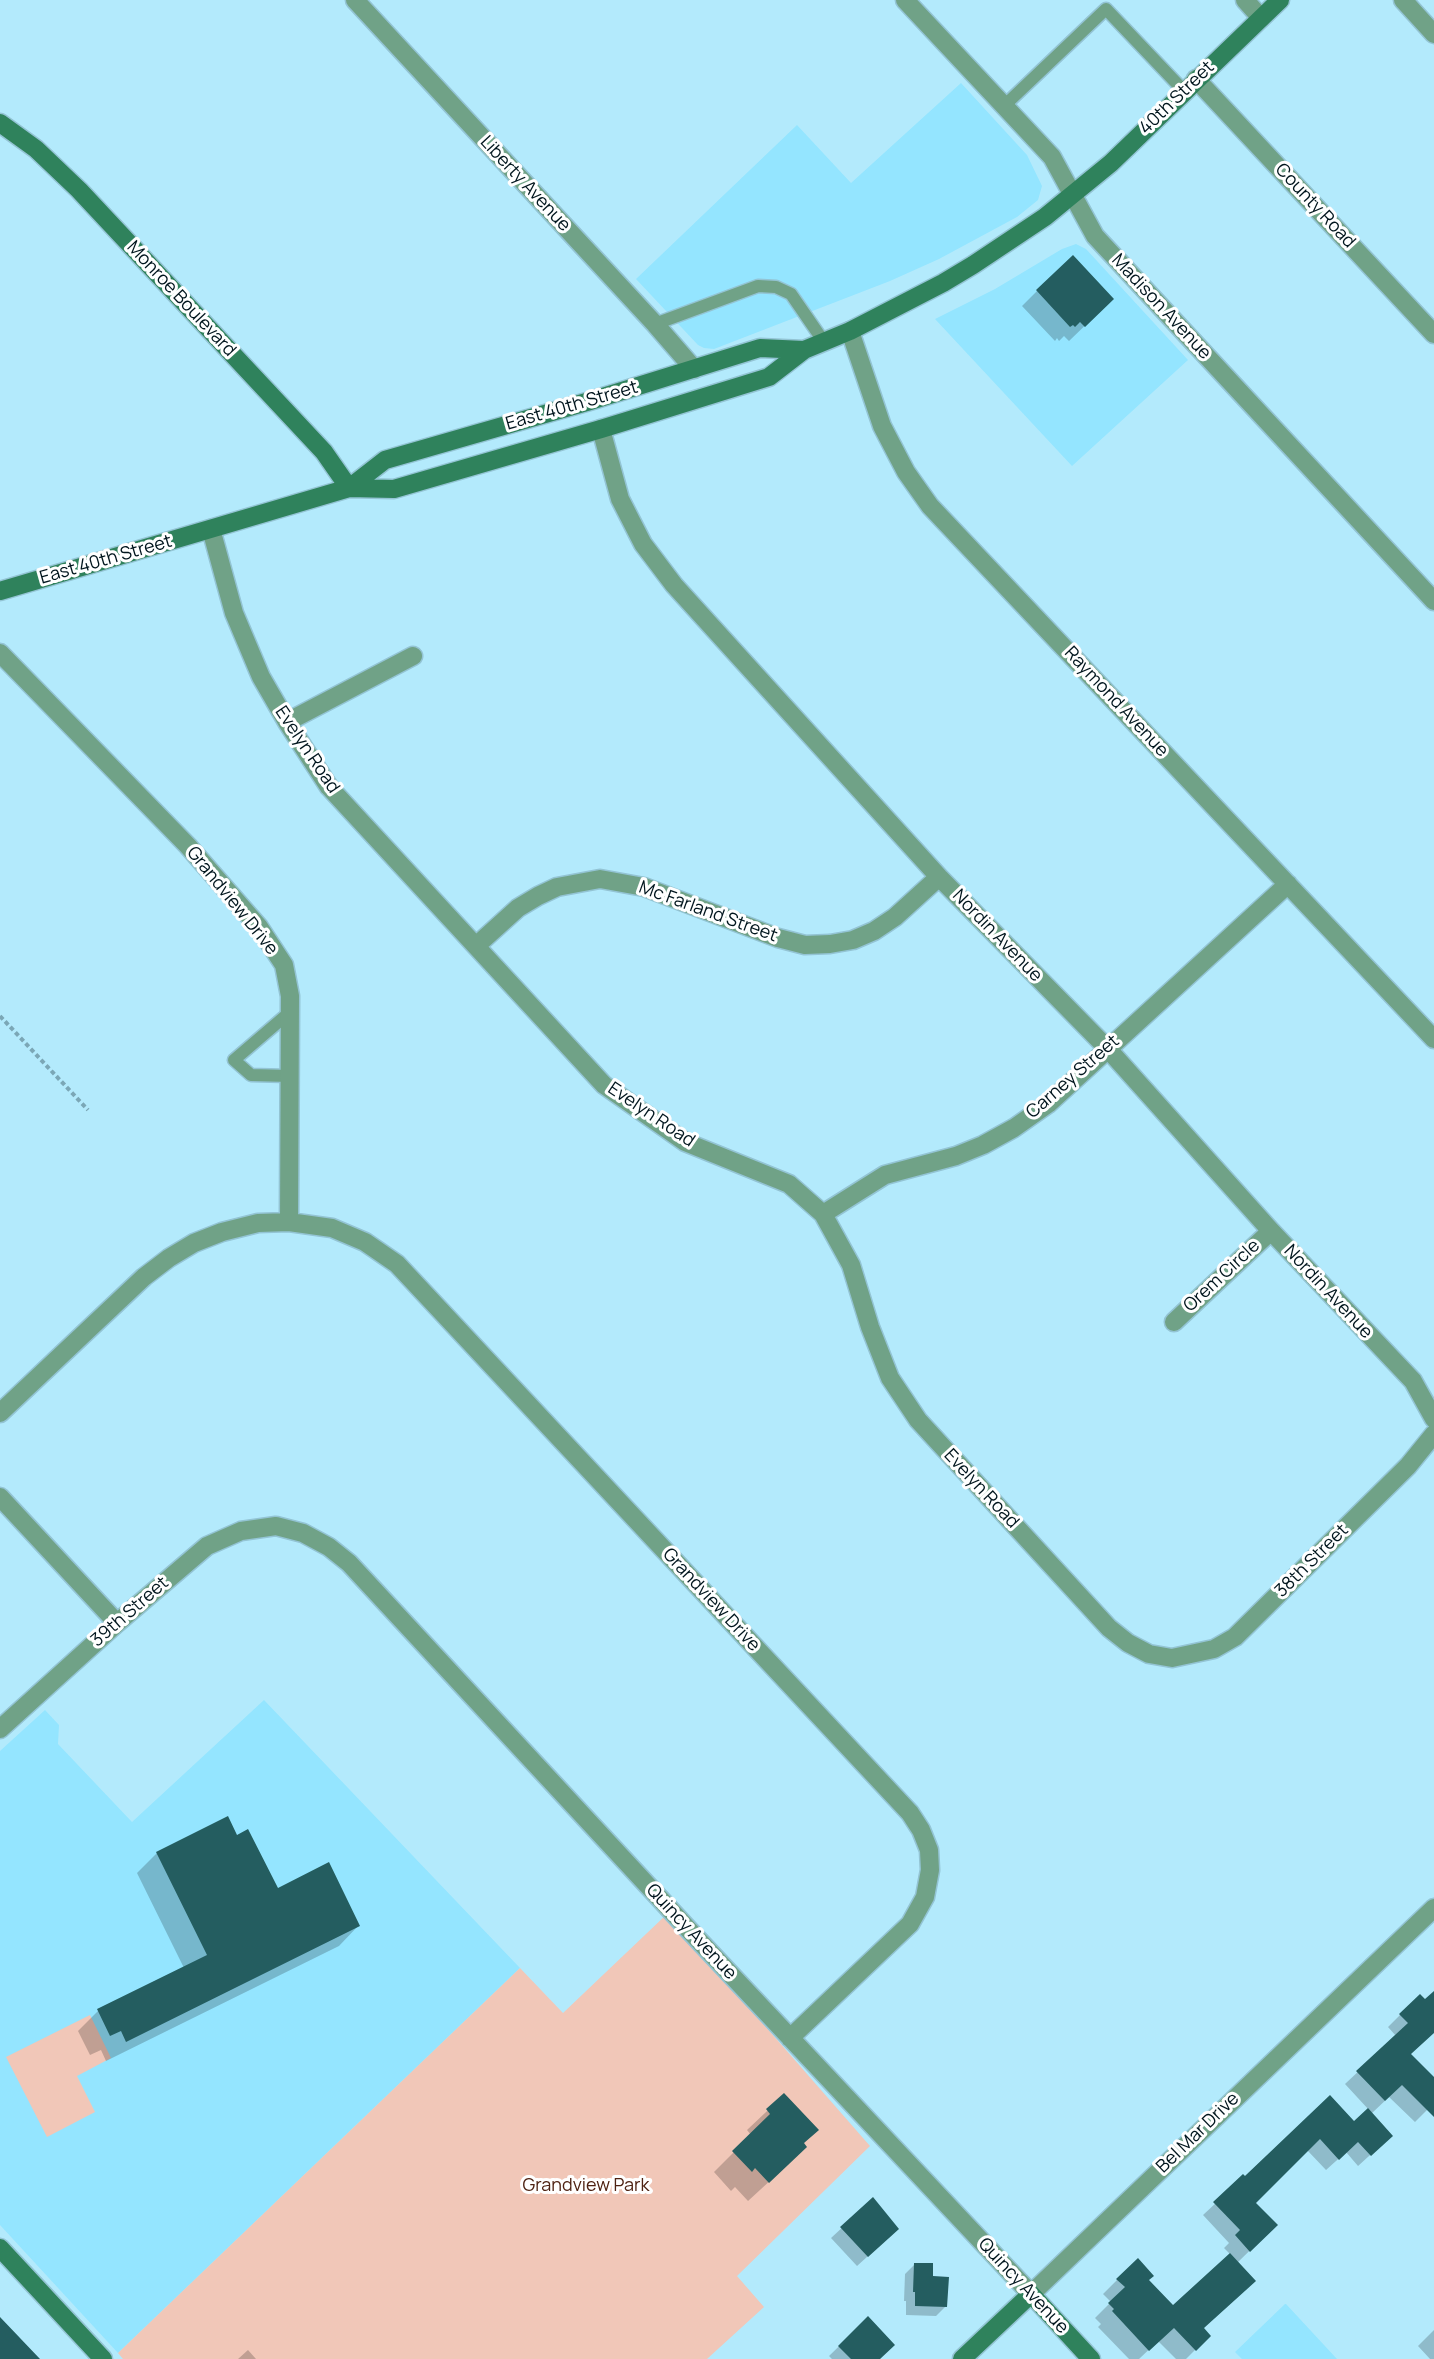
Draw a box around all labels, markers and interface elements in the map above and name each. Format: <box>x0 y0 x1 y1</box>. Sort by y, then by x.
street label: 40th Street <box>1135 57 1219 139</box>
street label: Liberty Avenue <box>475 132 575 236</box>
street label: County Road <box>1270 159 1360 253</box>
street label: Monroe Boulevard <box>122 237 240 361</box>
street label: Madison Avenue <box>1107 250 1215 364</box>
street label: East 40th Street <box>503 377 641 435</box>
street label: East 40th Street <box>37 531 175 589</box>
street label: Raymond Avenue <box>1059 642 1173 762</box>
street label: Evelyn Road <box>270 702 344 798</box>
street label: Grandview Drive <box>182 842 282 960</box>
street label: Mc Farland Street <box>636 877 780 947</box>
street label: Nordin Avenue <box>948 885 1046 987</box>
street label: Carney Street <box>1022 1031 1124 1123</box>
street label: Evelyn Road <box>603 1078 699 1152</box>
street label: Orem Circle <box>1179 1235 1265 1317</box>
street label: Nordin Avenue <box>1279 1241 1377 1343</box>
street label: Evelyn Road <box>939 1445 1023 1533</box>
street label: 38th Street <box>1271 1520 1353 1602</box>
street label: Grandview Drive <box>658 1544 764 1656</box>
street label: 39th Street <box>87 1573 173 1651</box>
street label: Quincy Avenue <box>641 1880 741 1984</box>
street label: Bel Mar Drive <box>1152 2088 1244 2178</box>
park label: Grandview Park <box>523 2175 649 2197</box>
street label: Quincy Avenue <box>973 2234 1073 2338</box>

